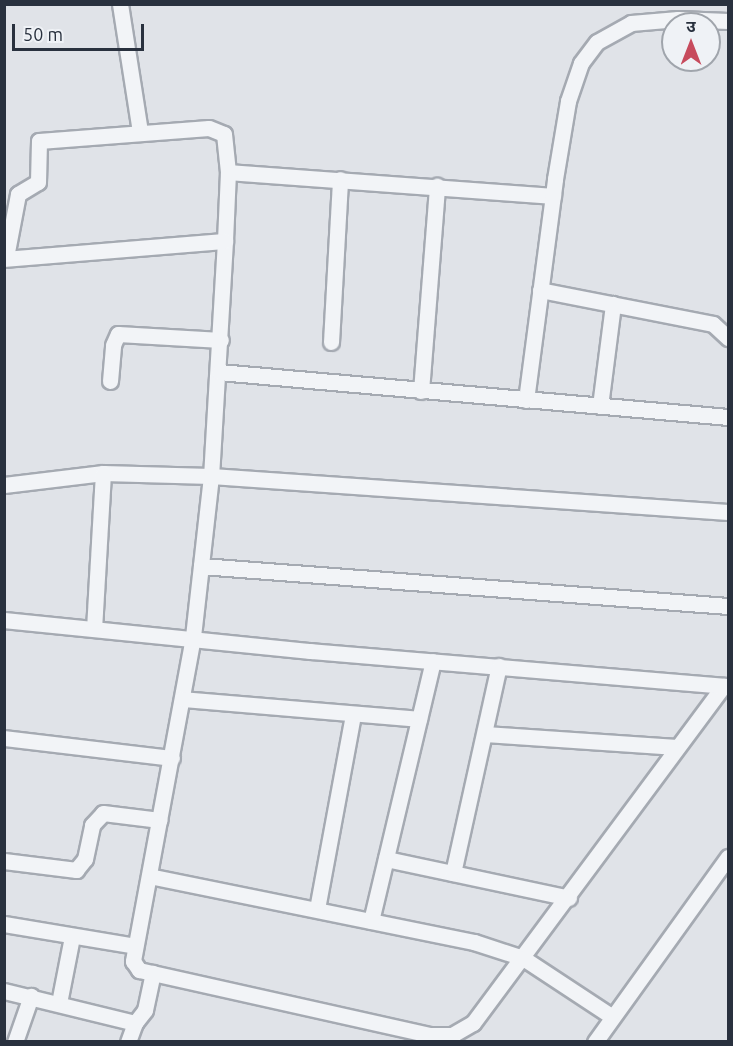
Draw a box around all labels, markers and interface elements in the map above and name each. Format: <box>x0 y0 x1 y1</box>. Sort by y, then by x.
scale bar <box>15 12 147 50</box>
north arrow <box>661 12 721 72</box>
text: उ <box>686 17 696 35</box>
text: 50 m <box>23 24 63 44</box>

